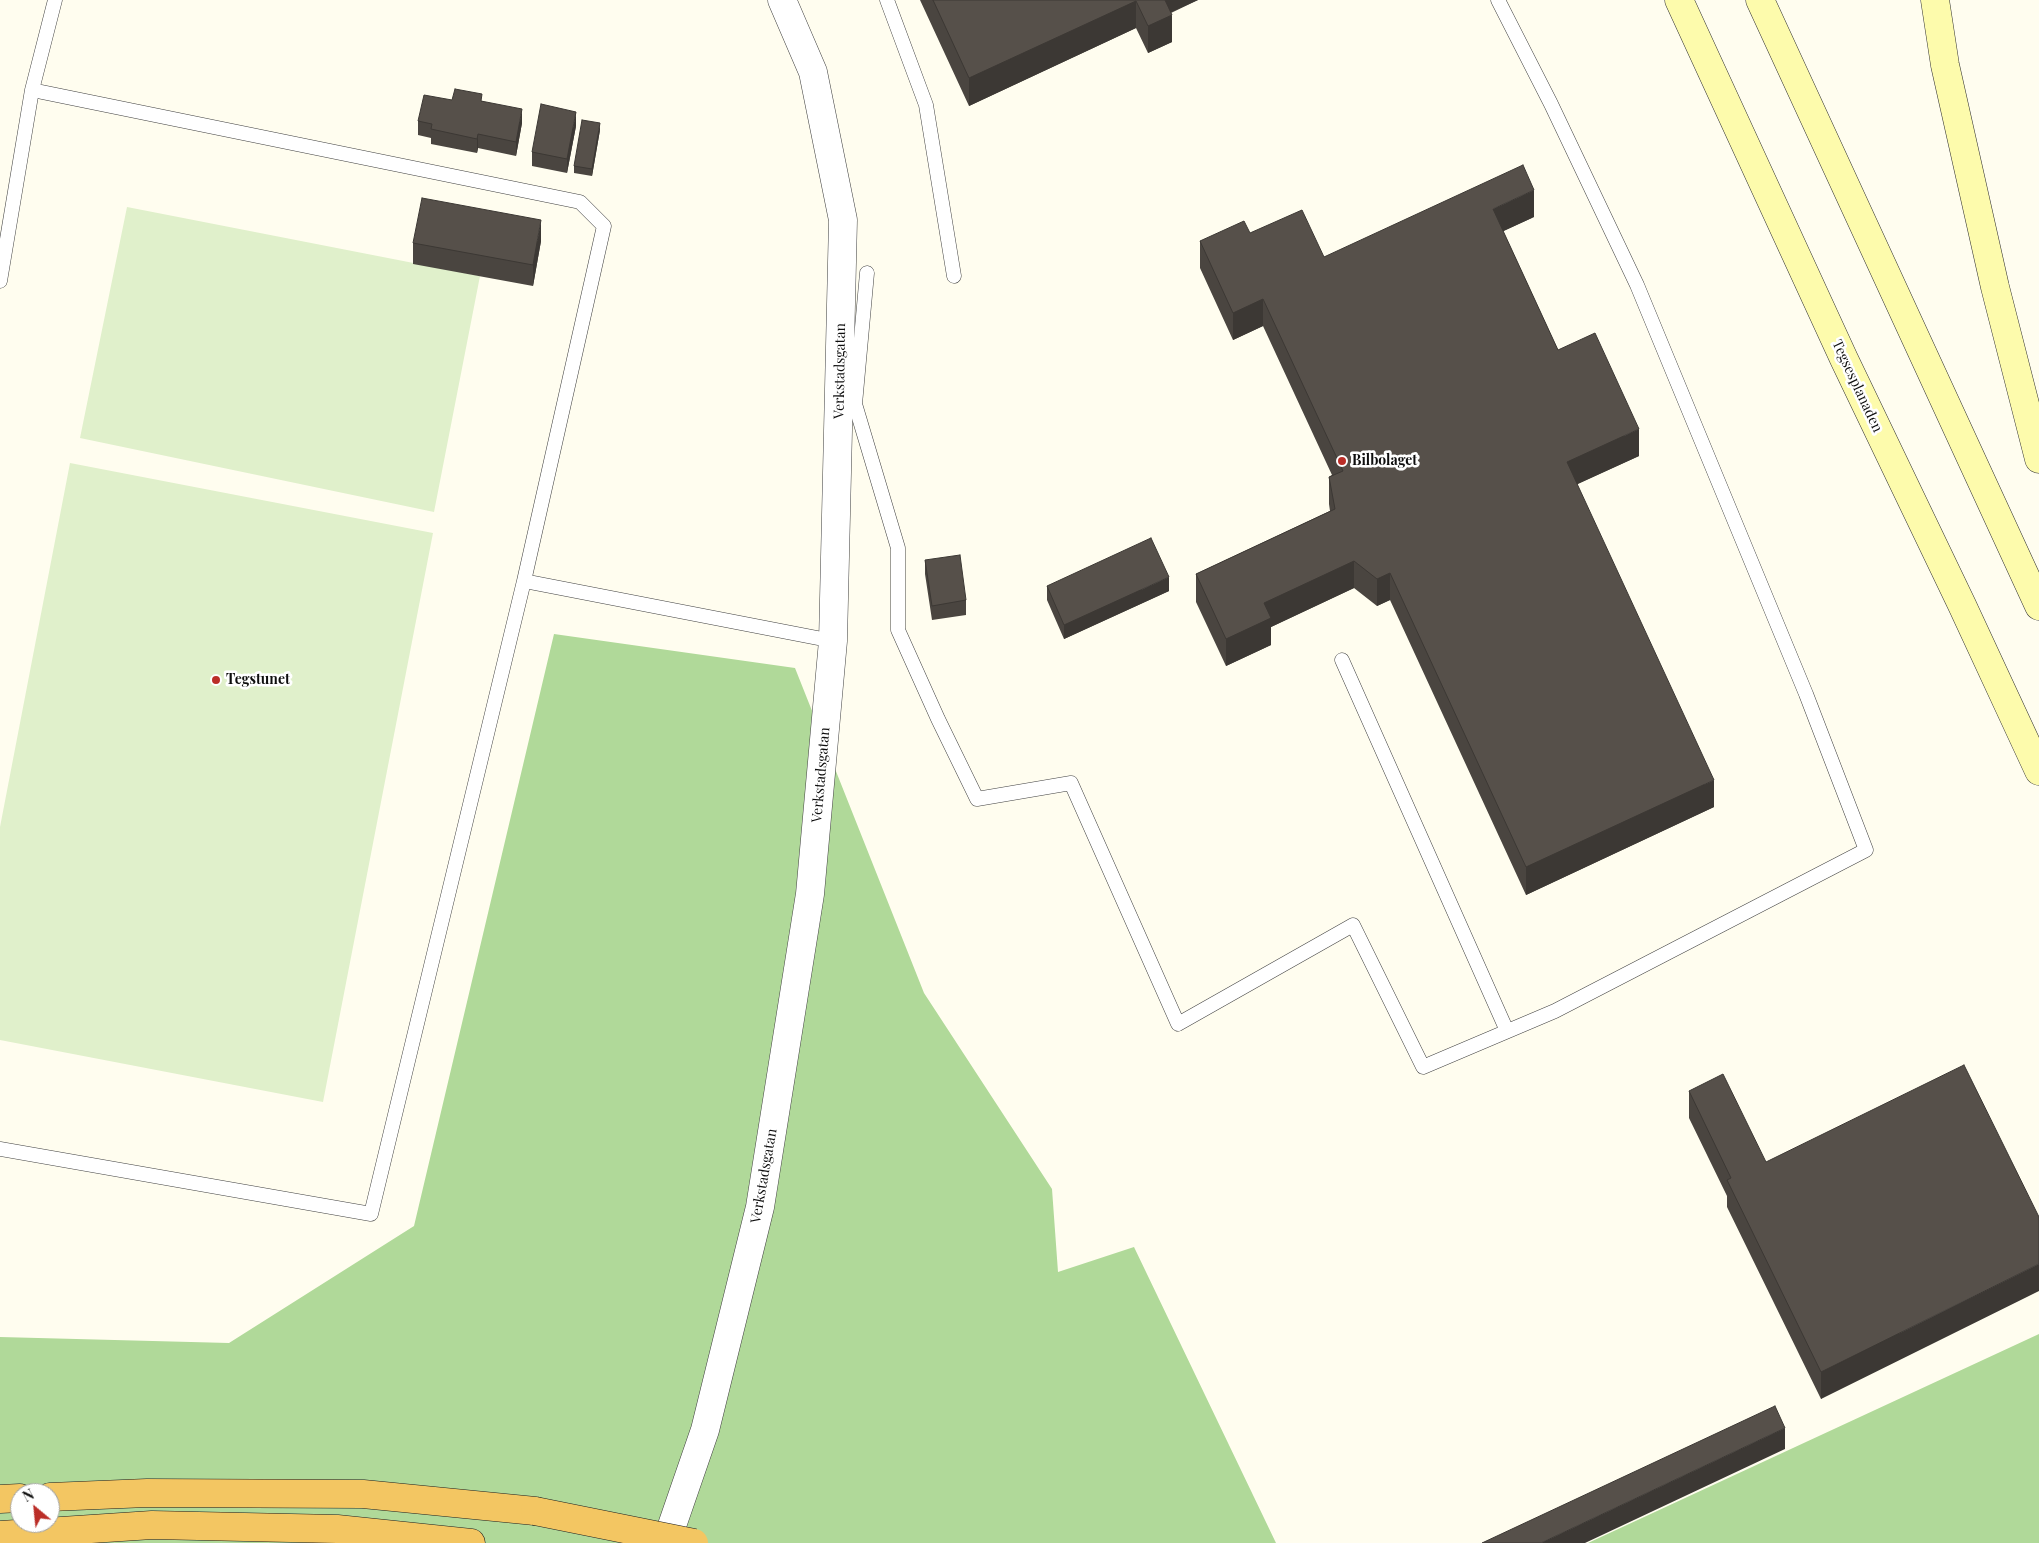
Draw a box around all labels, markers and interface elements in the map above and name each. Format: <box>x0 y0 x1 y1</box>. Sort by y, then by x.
street label: Verkstadsgatan <box>831 323 849 419</box>
street label: Tegsesplanaden <box>1828 337 1886 435</box>
place label: Bilbolaget <box>1352 453 1417 469</box>
marker: Bilbolaget <box>1336 455 1348 467</box>
place label: Tegstunet <box>226 672 290 688</box>
marker: Tegstunet <box>210 674 222 686</box>
street label: Verkstadsgatan <box>808 727 834 823</box>
street label: Verkstadsgatan <box>747 1127 781 1225</box>
north arrow <box>10 1483 60 1533</box>
text: N <box>19 1484 37 1506</box>

